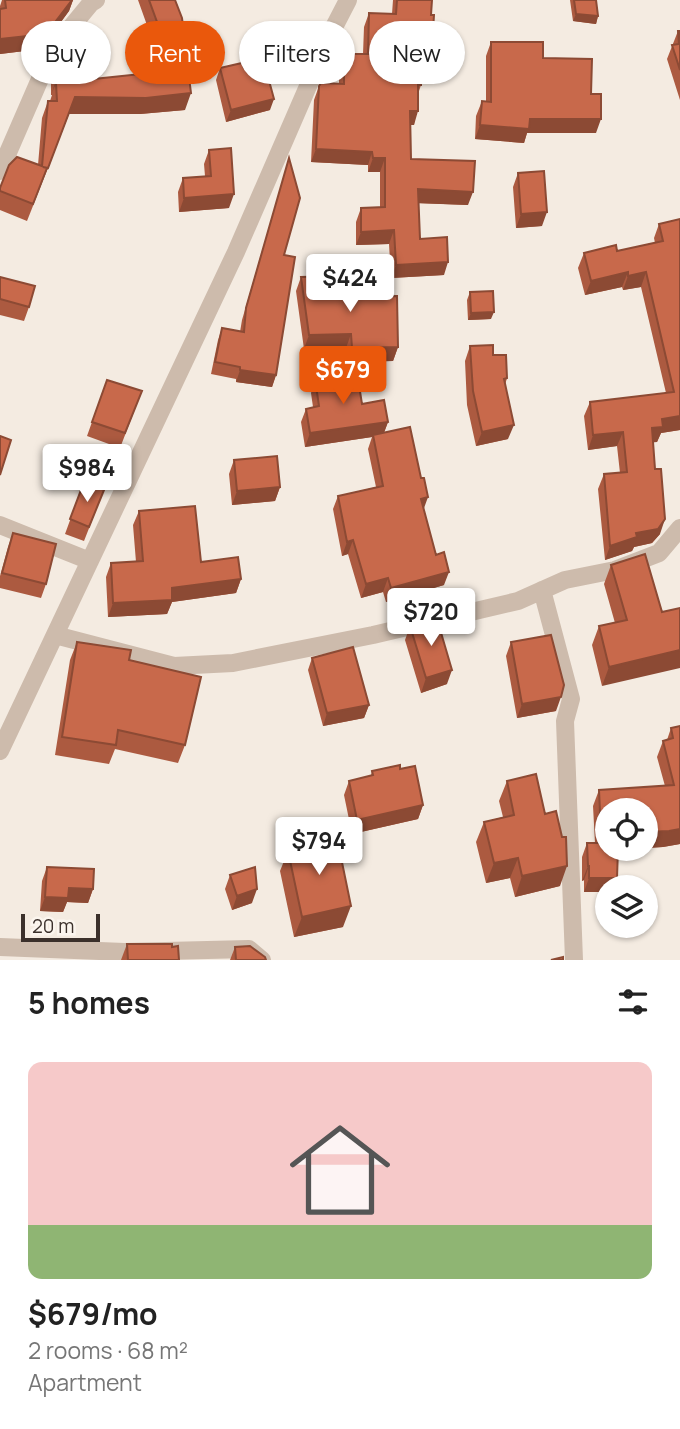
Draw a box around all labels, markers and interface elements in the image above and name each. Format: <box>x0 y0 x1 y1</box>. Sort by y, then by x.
chip: Buy <box>21 21 111 84</box>
chip: Rent <box>125 21 225 84</box>
chip: Filters <box>239 21 355 84</box>
chip: New <box>369 21 465 84</box>
pin: $424 <box>309 254 391 314</box>
text: $424 <box>322 261 378 293</box>
pin: $679 <box>302 346 384 406</box>
text: $679 <box>315 353 371 385</box>
pin: $984 <box>46 444 128 504</box>
text: $984 <box>59 451 115 483</box>
pin: $720 <box>390 588 472 648</box>
text: $720 <box>403 595 459 627</box>
map controls <box>595 798 658 938</box>
button: locate <box>595 798 658 861</box>
pin: $794 <box>278 818 360 877</box>
text: $794 <box>291 824 347 856</box>
button: layers <box>595 875 658 938</box>
scale bar <box>21 911 100 943</box>
text: 20 m <box>32 913 74 939</box>
text: 5 homes <box>28 982 150 1023</box>
icon: filters <box>614 983 652 1021</box>
icon: home <box>277 1107 403 1233</box>
text: $679/mo <box>28 1293 158 1334</box>
text: 2 rooms · 68 m² <box>28 1334 188 1366</box>
text: Apartment <box>28 1366 142 1398</box>

